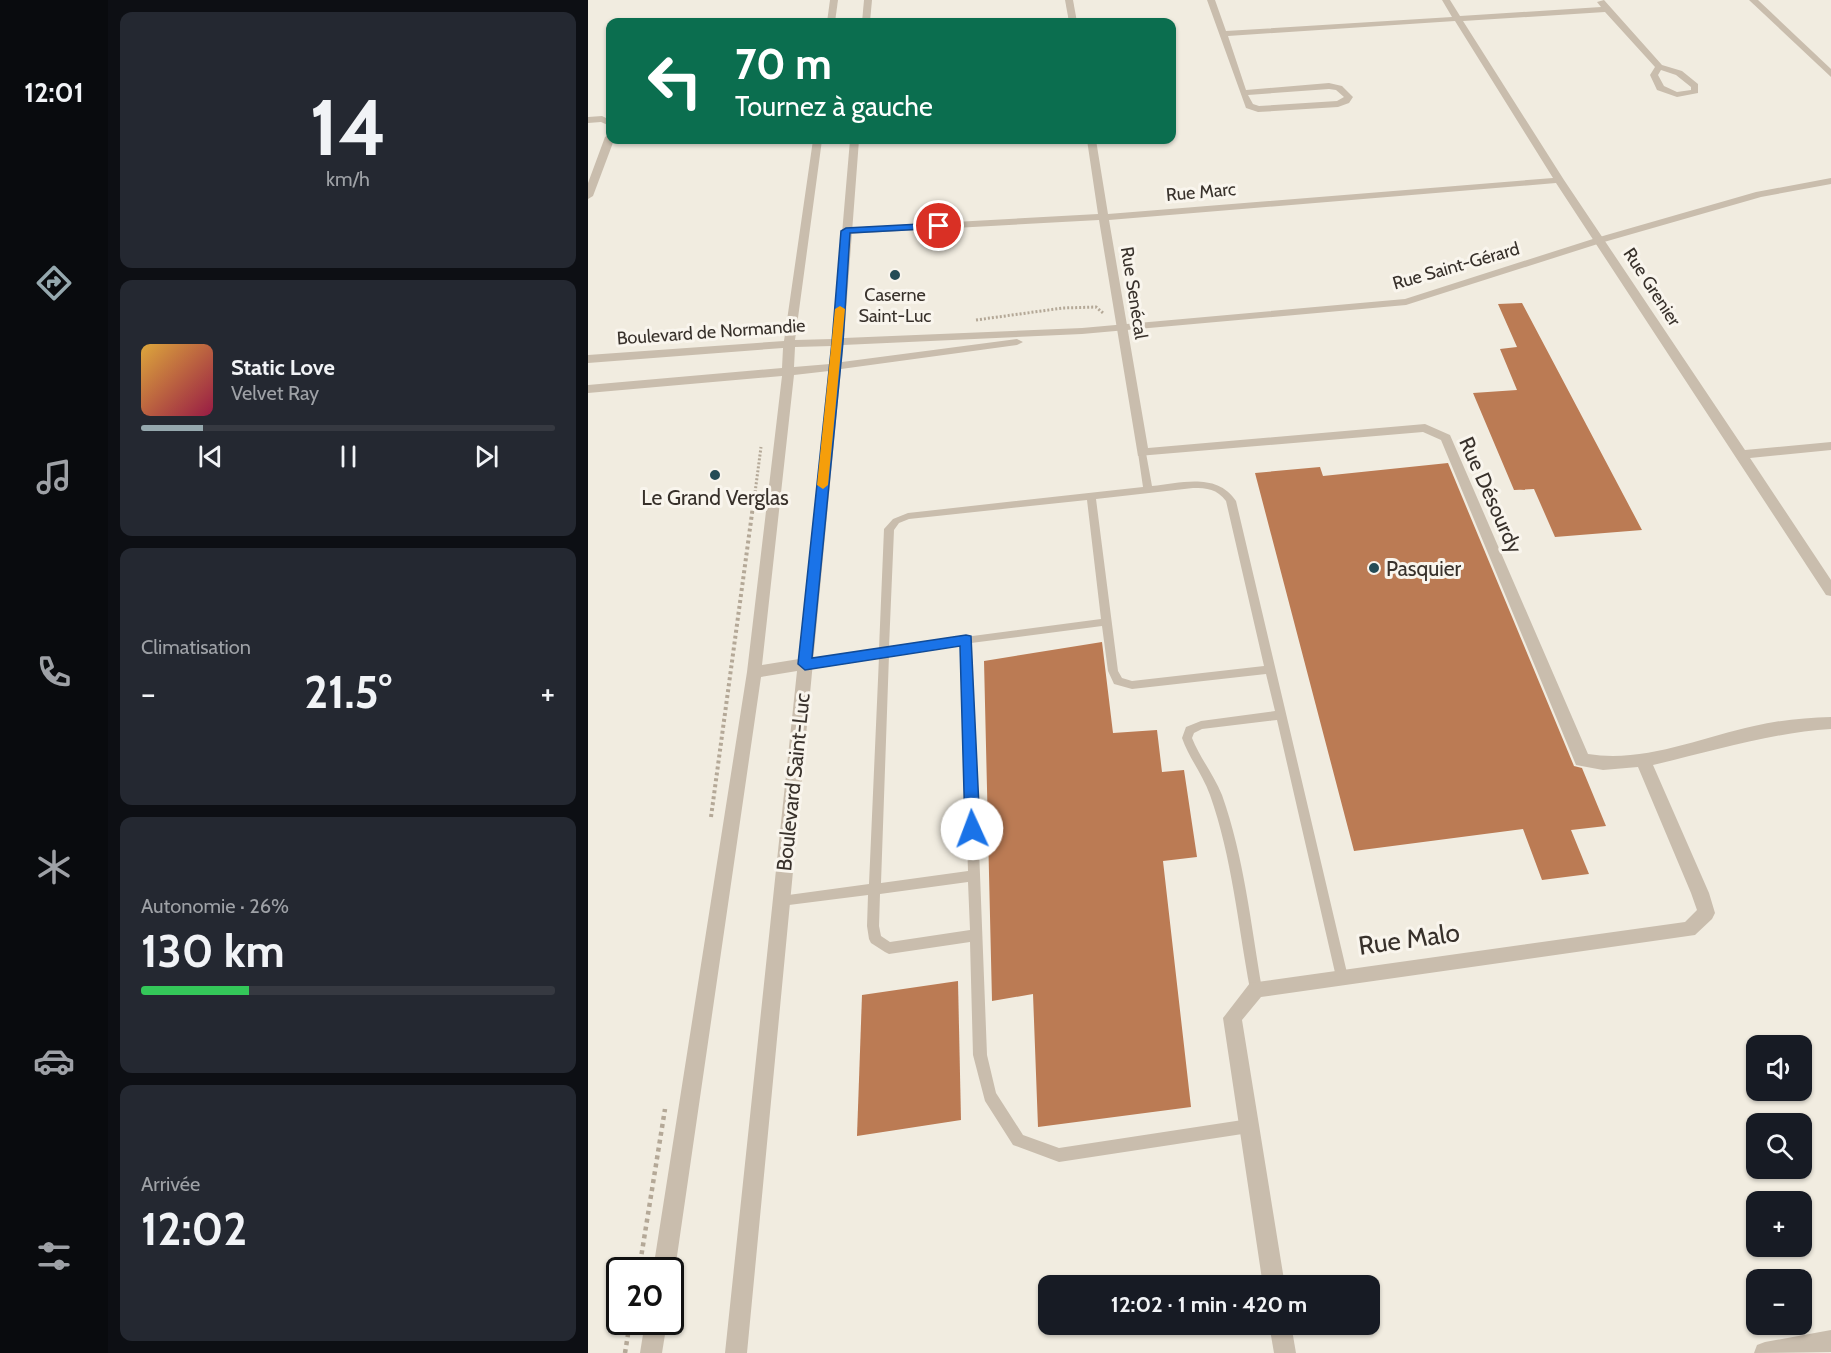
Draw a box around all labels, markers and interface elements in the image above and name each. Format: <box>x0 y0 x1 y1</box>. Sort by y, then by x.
text: 70 m <box>735 38 832 90</box>
icon: left <box>636 42 714 120</box>
text: 12:01 <box>24 76 84 109</box>
text: 14 <box>309 80 387 175</box>
text: Tournez à gauche <box>735 90 933 123</box>
text: km/h <box>326 167 370 191</box>
street label: Rue Marc <box>1165 178 1237 206</box>
pin <box>913 200 964 251</box>
icon: arrive <box>922 209 955 242</box>
street label: Rue Saint-Gérard <box>1390 237 1522 295</box>
street label: Rue Grenier <box>1619 244 1686 330</box>
street label: Rue Senécal <box>1116 245 1152 342</box>
icon: directions <box>33 262 75 304</box>
marker: Caserne Saint-Luc <box>888 268 902 282</box>
place label: Caserne Saint-Luc <box>858 284 932 327</box>
street label: Boulevard de Normandie <box>616 314 806 350</box>
text: Static Love <box>231 354 335 381</box>
text: Velvet Ray <box>231 381 319 405</box>
street label: Rue Désourdy <box>1454 433 1528 557</box>
icon: previous <box>194 440 227 473</box>
icon: pause <box>332 440 365 473</box>
icon: next <box>470 440 503 473</box>
icon: music <box>33 456 75 498</box>
marker: Le Grand Verglas <box>708 468 722 482</box>
place label: Le Grand Verglas <box>641 485 789 510</box>
place label: Pasquier <box>1386 556 1461 581</box>
marker: Pasquier <box>1367 561 1381 575</box>
text: Climatisation <box>141 635 251 659</box>
icon: phone <box>33 651 75 693</box>
text: 21.5° <box>304 665 392 719</box>
text: − <box>141 673 156 713</box>
text: + <box>540 673 555 713</box>
street label: Boulevard Saint-Luc <box>771 692 815 872</box>
position arrow <box>940 797 1004 861</box>
icon: climate <box>33 846 75 888</box>
text: Autonomie · 26% <box>141 894 289 918</box>
street label: Rue Malo <box>1356 916 1462 962</box>
text: 130 km <box>141 924 285 978</box>
map controls <box>1746 1035 1812 1335</box>
button: sound <box>1746 1035 1812 1101</box>
icon: car <box>33 1040 75 1082</box>
button: search <box>1746 1113 1812 1179</box>
text: Arrivée <box>141 1172 200 1196</box>
button: + <box>1746 1191 1812 1257</box>
text: 12:02 <box>141 1202 247 1256</box>
icon: filters <box>33 1235 75 1277</box>
speed limit sign: 20 <box>606 1257 684 1335</box>
button: − <box>1746 1269 1812 1335</box>
text: 12:02 · 1 min · 420 m <box>1111 1291 1307 1318</box>

